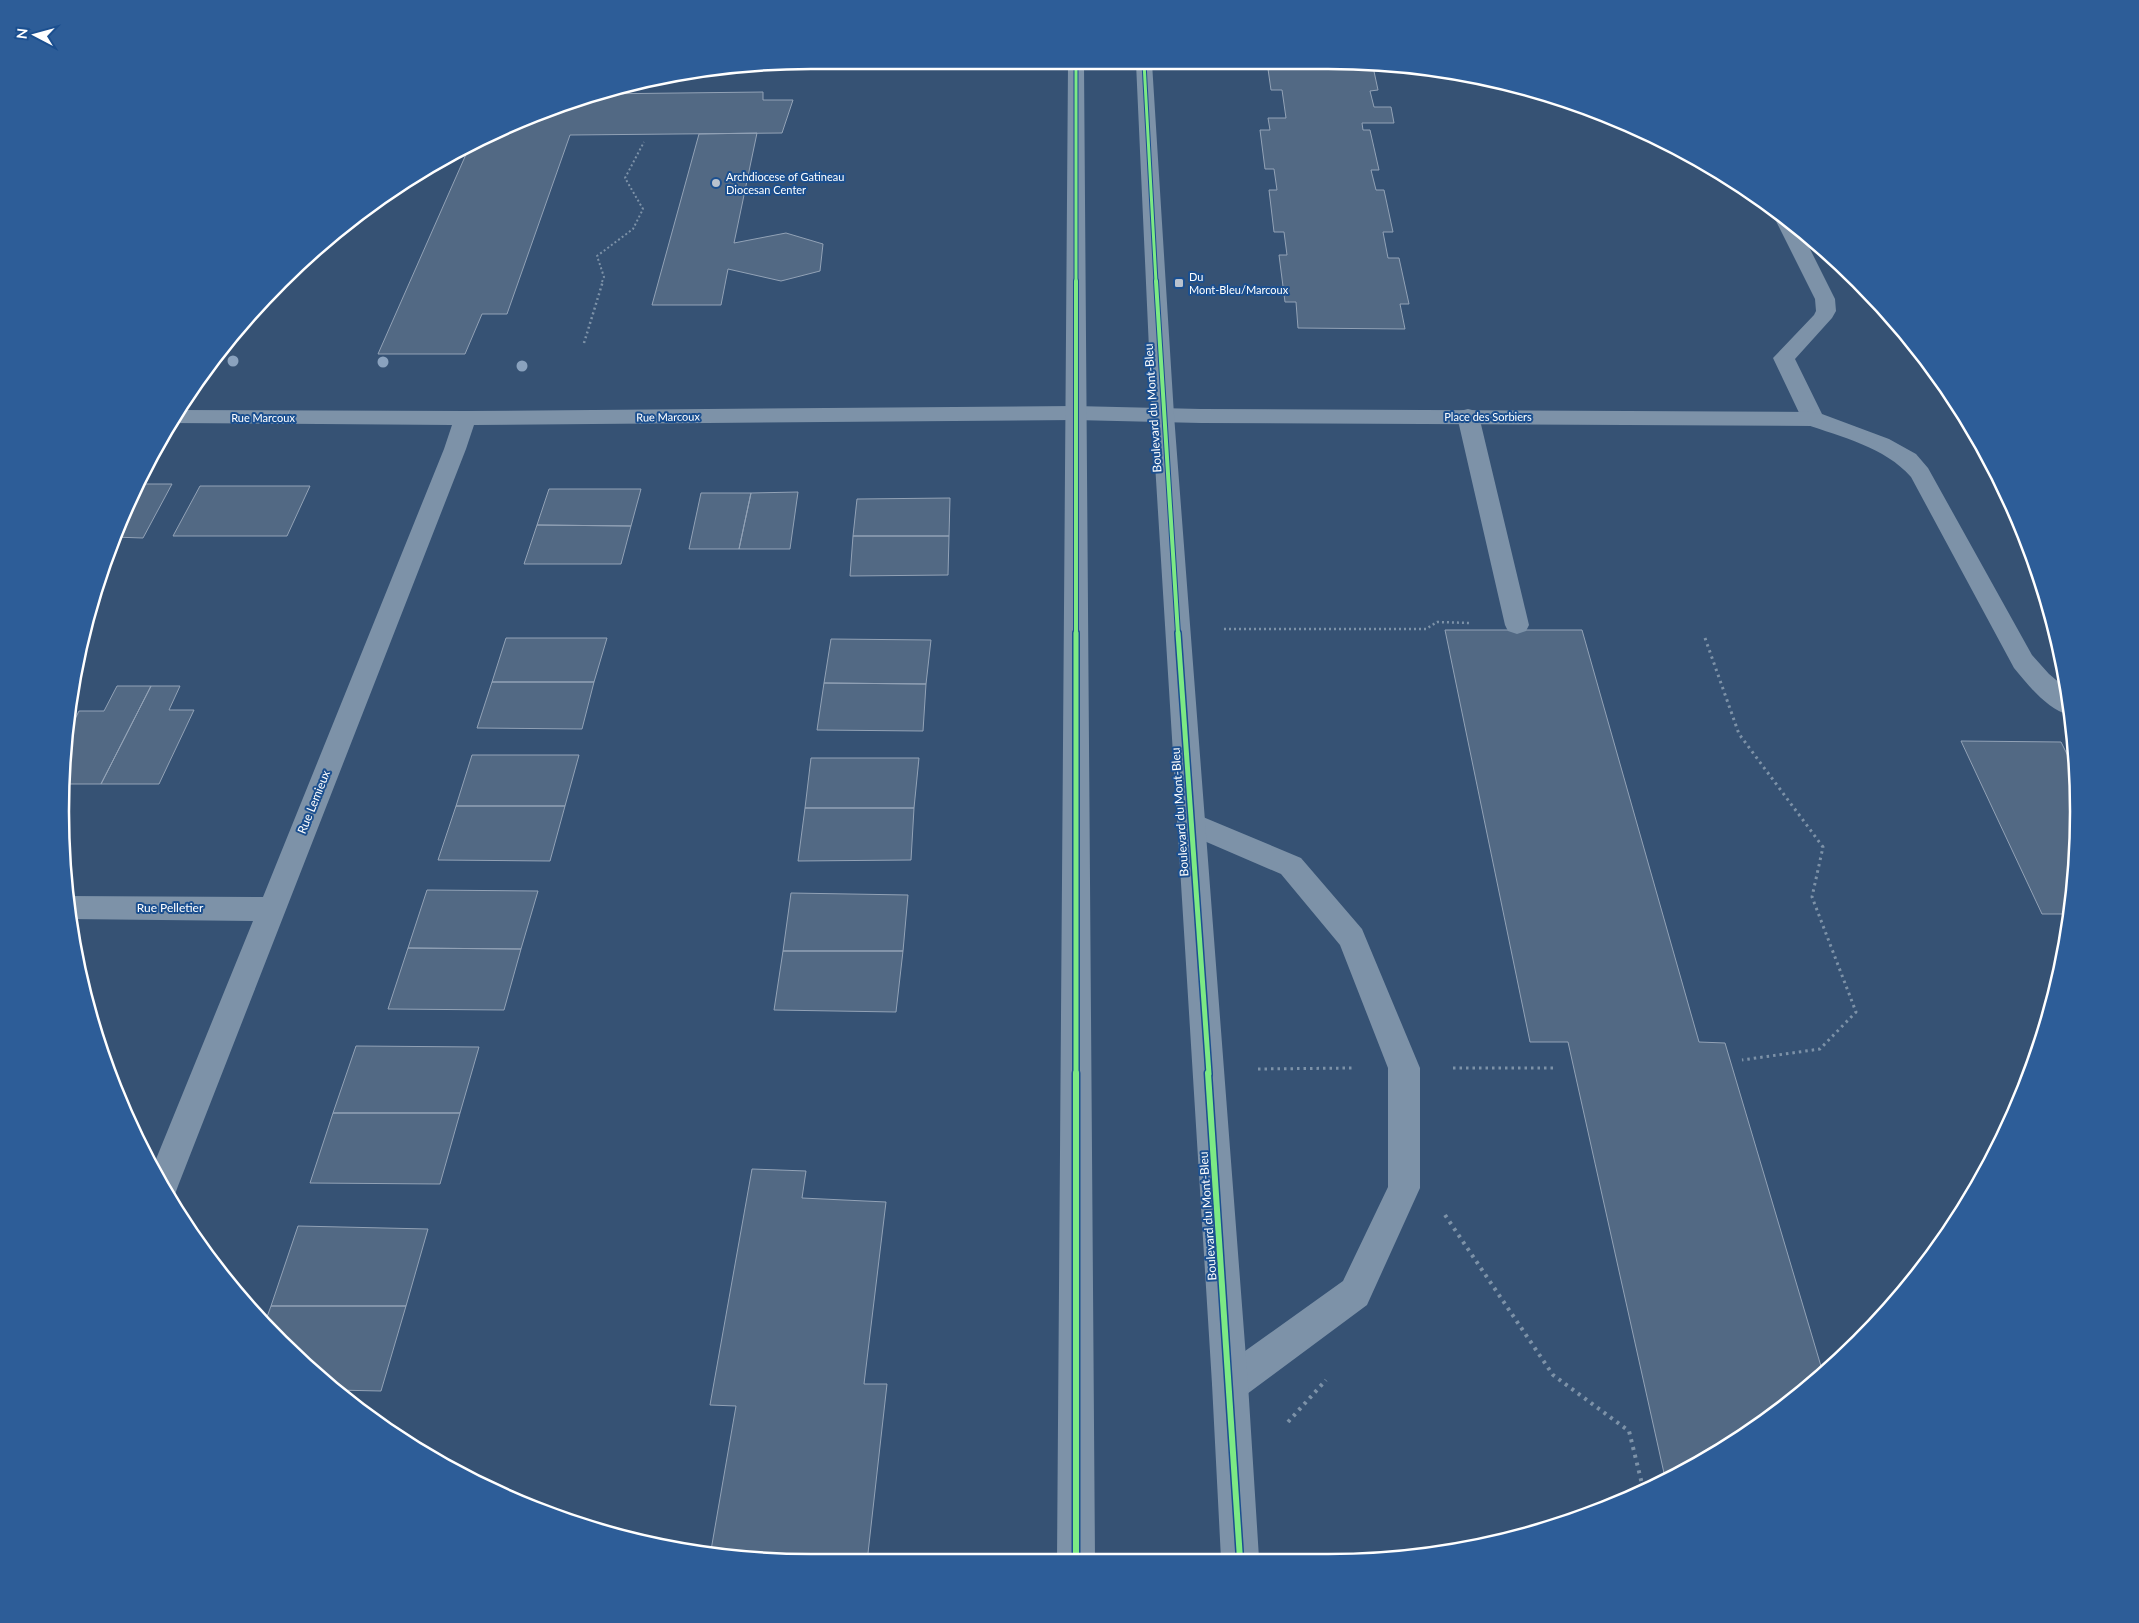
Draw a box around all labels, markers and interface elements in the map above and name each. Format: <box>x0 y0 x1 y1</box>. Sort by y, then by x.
north arrow <box>10 10 60 60</box>
text: N <box>13 27 31 40</box>
place label: Archdiocese of Gatineau Diocesan Center <box>726 170 844 196</box>
marker: Archdiocese of Gatineau Diocesan Center <box>710 177 722 189</box>
place label: Du Mont-Bleu/Marcoux <box>1189 270 1289 296</box>
marker: Du Mont-Bleu/Marcoux <box>1173 277 1185 289</box>
street label: Boulevard du Mont-Bleu <box>1141 343 1164 473</box>
street label: Rue Marcoux <box>636 409 700 424</box>
street label: Place des Sorbiers <box>1444 410 1532 423</box>
street label: Rue Marcoux <box>231 411 295 424</box>
street label: Boulevard du Mont-Bleu <box>1168 747 1191 877</box>
street label: Rue Lemieux <box>294 768 333 836</box>
street label: Rue Pelletier <box>137 900 204 915</box>
street label: Boulevard du Mont-Bleu <box>1196 1151 1219 1281</box>

